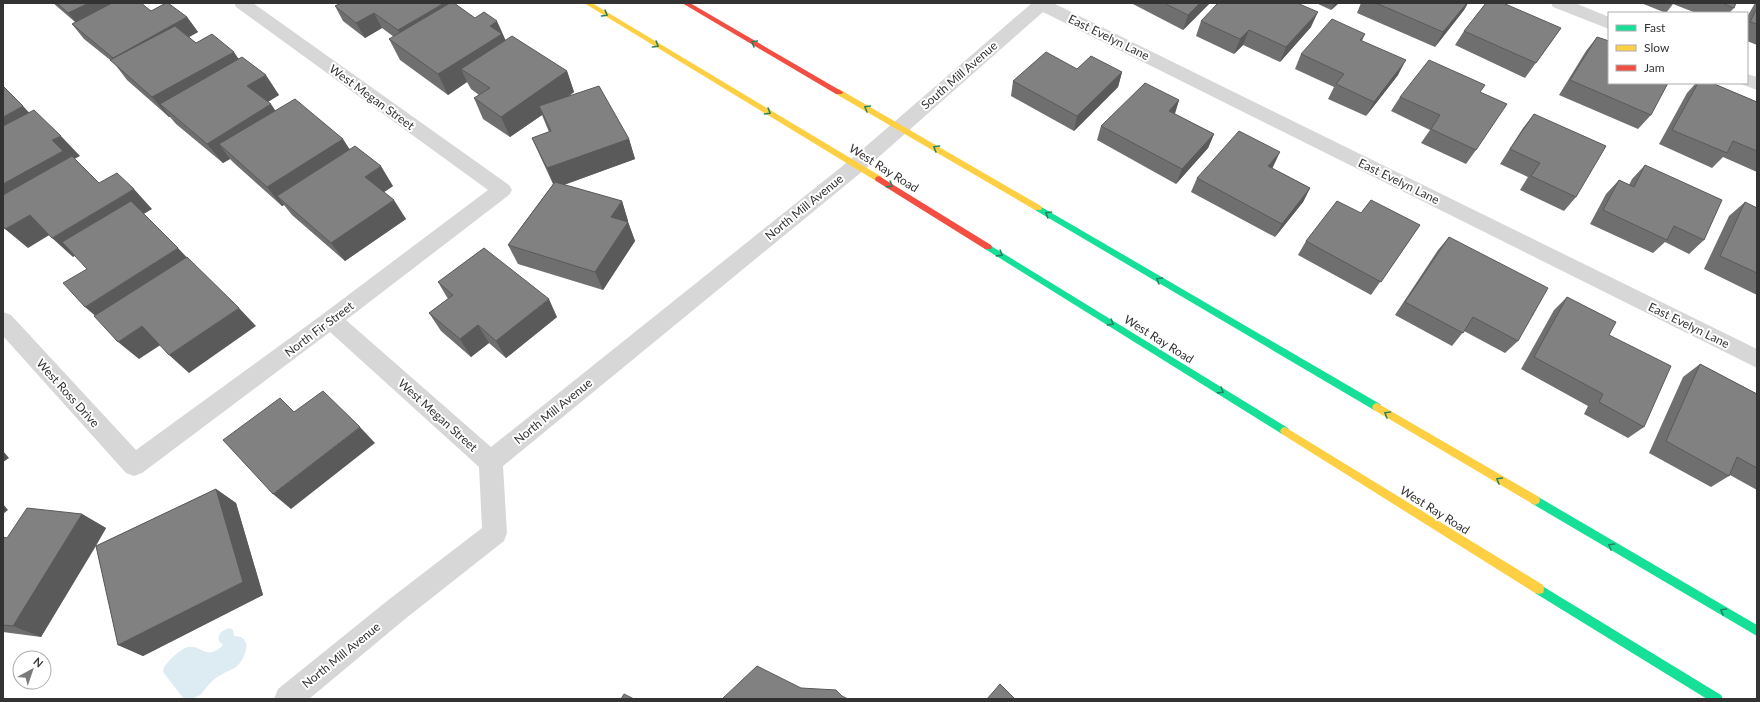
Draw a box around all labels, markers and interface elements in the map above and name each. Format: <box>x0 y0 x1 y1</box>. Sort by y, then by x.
one-way arrow <box>601 9 608 16</box>
street label: East Evelyn Lane <box>1066 11 1152 63</box>
legend <box>1608 12 1748 84</box>
text: Fast <box>1644 20 1666 35</box>
street label: South Mill Avenue <box>918 38 1000 112</box>
one-way arrow <box>652 40 660 47</box>
one-way arrow <box>751 40 758 47</box>
text: Slow <box>1644 40 1670 55</box>
text: Jam <box>1644 60 1665 75</box>
street label: West Megan Street <box>327 61 418 133</box>
one-way arrow <box>863 105 871 112</box>
one-way arrow <box>764 107 771 114</box>
street label: West Ray Road <box>846 141 922 195</box>
one-way arrow <box>933 145 940 153</box>
street label: East Evelyn Lane <box>1356 155 1442 207</box>
street label: North Mill Avenue <box>762 171 846 243</box>
one-way arrow <box>886 181 893 188</box>
one-way arrow <box>1045 211 1052 219</box>
one-way arrow <box>996 249 1003 257</box>
one-way arrow <box>1156 278 1163 285</box>
street label: North Fir Street <box>281 298 357 360</box>
street label: East Evelyn Lane <box>1646 299 1732 351</box>
street label: West Ray Road <box>1121 312 1197 366</box>
one-way arrow <box>1107 318 1114 325</box>
street label: West Ross Drive <box>33 356 103 430</box>
street label: West Megan Street <box>395 375 481 455</box>
street label: North Mill Avenue <box>511 375 595 447</box>
one-way arrow <box>1217 387 1224 394</box>
one-way arrow <box>1384 411 1391 418</box>
one-way arrow <box>1496 477 1503 484</box>
street label: West Ray Road <box>1397 483 1473 537</box>
one-way arrow <box>1608 543 1615 550</box>
one-way arrow <box>1720 609 1727 616</box>
street label: North Mill Avenue <box>299 619 383 691</box>
north arrow <box>12 650 52 690</box>
text: N <box>31 654 46 670</box>

